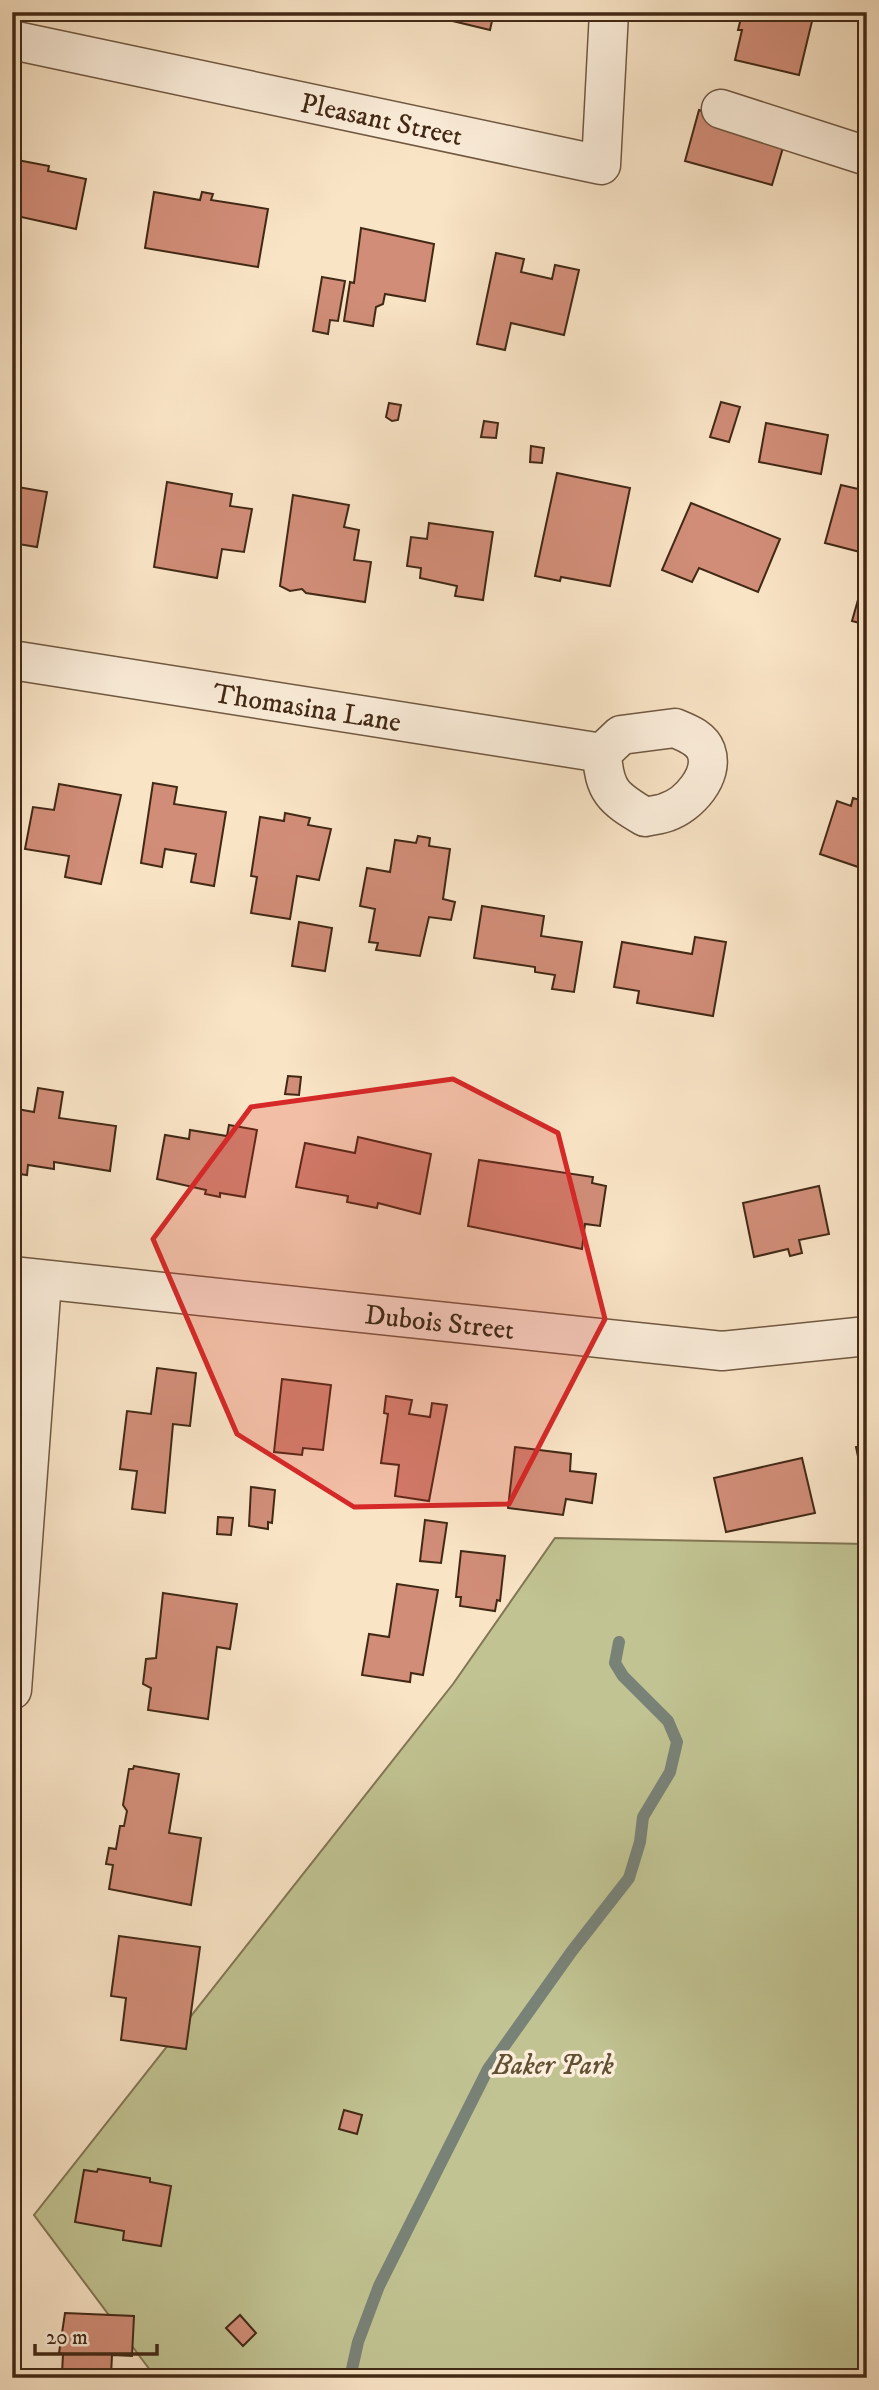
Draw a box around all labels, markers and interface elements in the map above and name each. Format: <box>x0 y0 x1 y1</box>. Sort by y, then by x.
street label: Pleasant Street <box>297 86 466 154</box>
street label: Thomasina Lane <box>211 676 404 740</box>
street label: Dubois Street <box>363 1297 516 1348</box>
park label: Baker Park <box>491 2048 614 2083</box>
scale bar <box>35 2313 158 2357</box>
text: 20 m <box>46 2325 88 2351</box>

